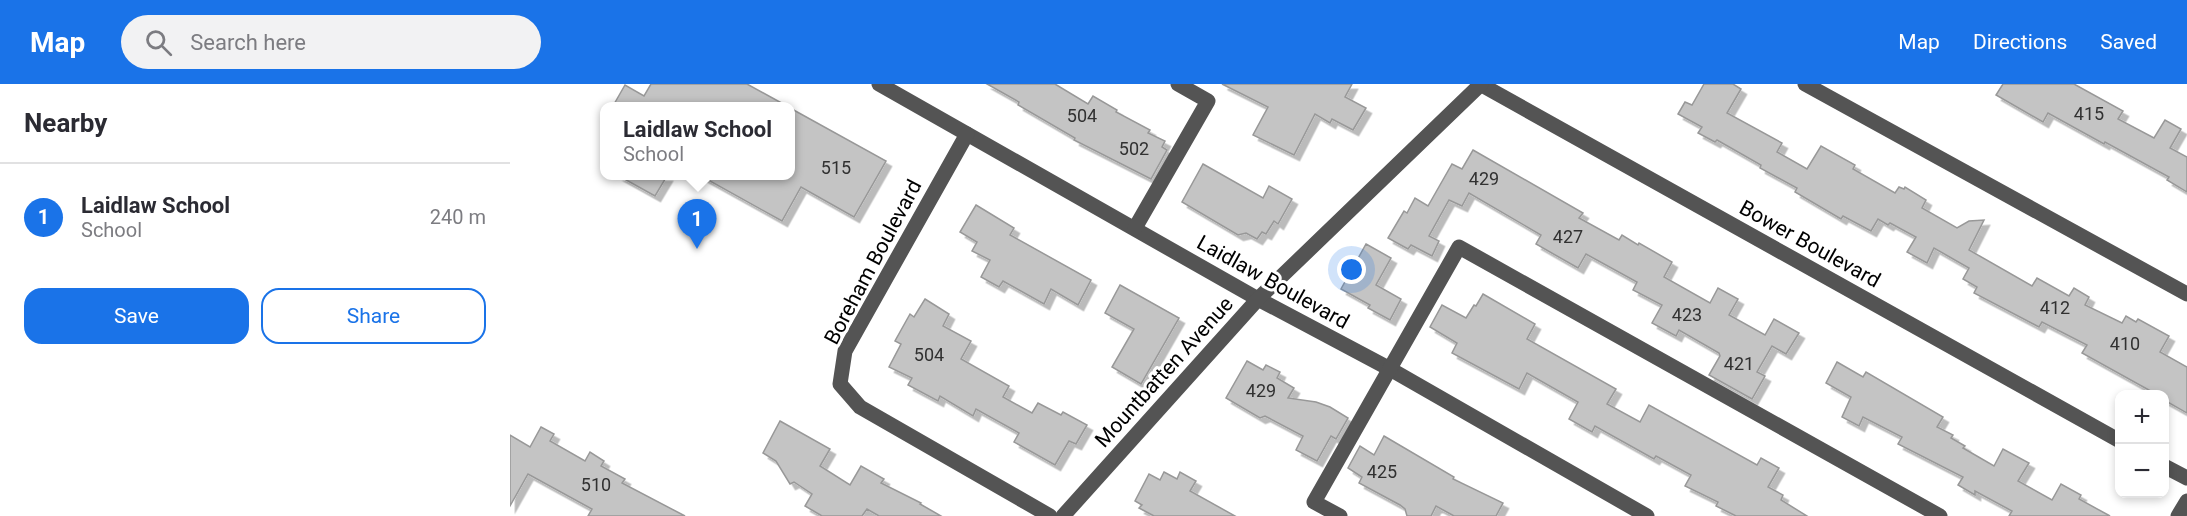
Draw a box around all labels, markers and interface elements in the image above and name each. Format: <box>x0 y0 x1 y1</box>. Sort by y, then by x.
search box <box>121 15 541 69</box>
text: Map <box>30 26 85 59</box>
icon: search <box>142 26 175 59</box>
text: Search here <box>190 30 306 55</box>
text: Map <box>1898 30 1940 54</box>
text: Directions <box>1973 30 2067 54</box>
text: Saved <box>2100 30 2157 54</box>
popup <box>600 102 795 180</box>
house number: 415 <box>2074 103 2104 124</box>
house number: 504 <box>1067 105 1097 126</box>
text: Nearby <box>24 108 107 138</box>
text: Laidlaw School <box>623 117 772 142</box>
house number: 502 <box>1119 138 1149 159</box>
text: School <box>623 142 684 166</box>
house number: 515 <box>821 157 851 178</box>
house number: 429 <box>1469 168 1499 189</box>
street label: Boreham Boulevard <box>820 176 926 348</box>
text: Laidlaw School <box>81 193 230 218</box>
street label: Bower Boulevard <box>1735 195 1885 293</box>
pin: 1 <box>678 200 717 249</box>
text: 1 <box>38 205 49 229</box>
text: 240 m <box>430 205 486 229</box>
text: School <box>81 218 142 242</box>
house number: 427 <box>1553 226 1583 247</box>
street label: Laidlaw Boulevard <box>1193 230 1353 334</box>
your location <box>1337 255 1366 284</box>
button: Save <box>24 288 249 344</box>
button: Share <box>261 288 486 344</box>
street label: Mountbatten Avenue <box>1090 292 1238 452</box>
house number: 412 <box>2040 297 2070 318</box>
house number: 423 <box>1672 304 1702 325</box>
house number: 410 <box>2110 333 2140 354</box>
house number: 504 <box>914 344 944 365</box>
house number: 421 <box>1724 353 1754 374</box>
house number: 429 <box>1246 380 1276 401</box>
map controls <box>2115 390 2169 498</box>
button: + <box>2115 390 2169 444</box>
button: − <box>2115 444 2169 498</box>
house number: 425 <box>1367 461 1397 482</box>
house number: 510 <box>581 474 611 495</box>

